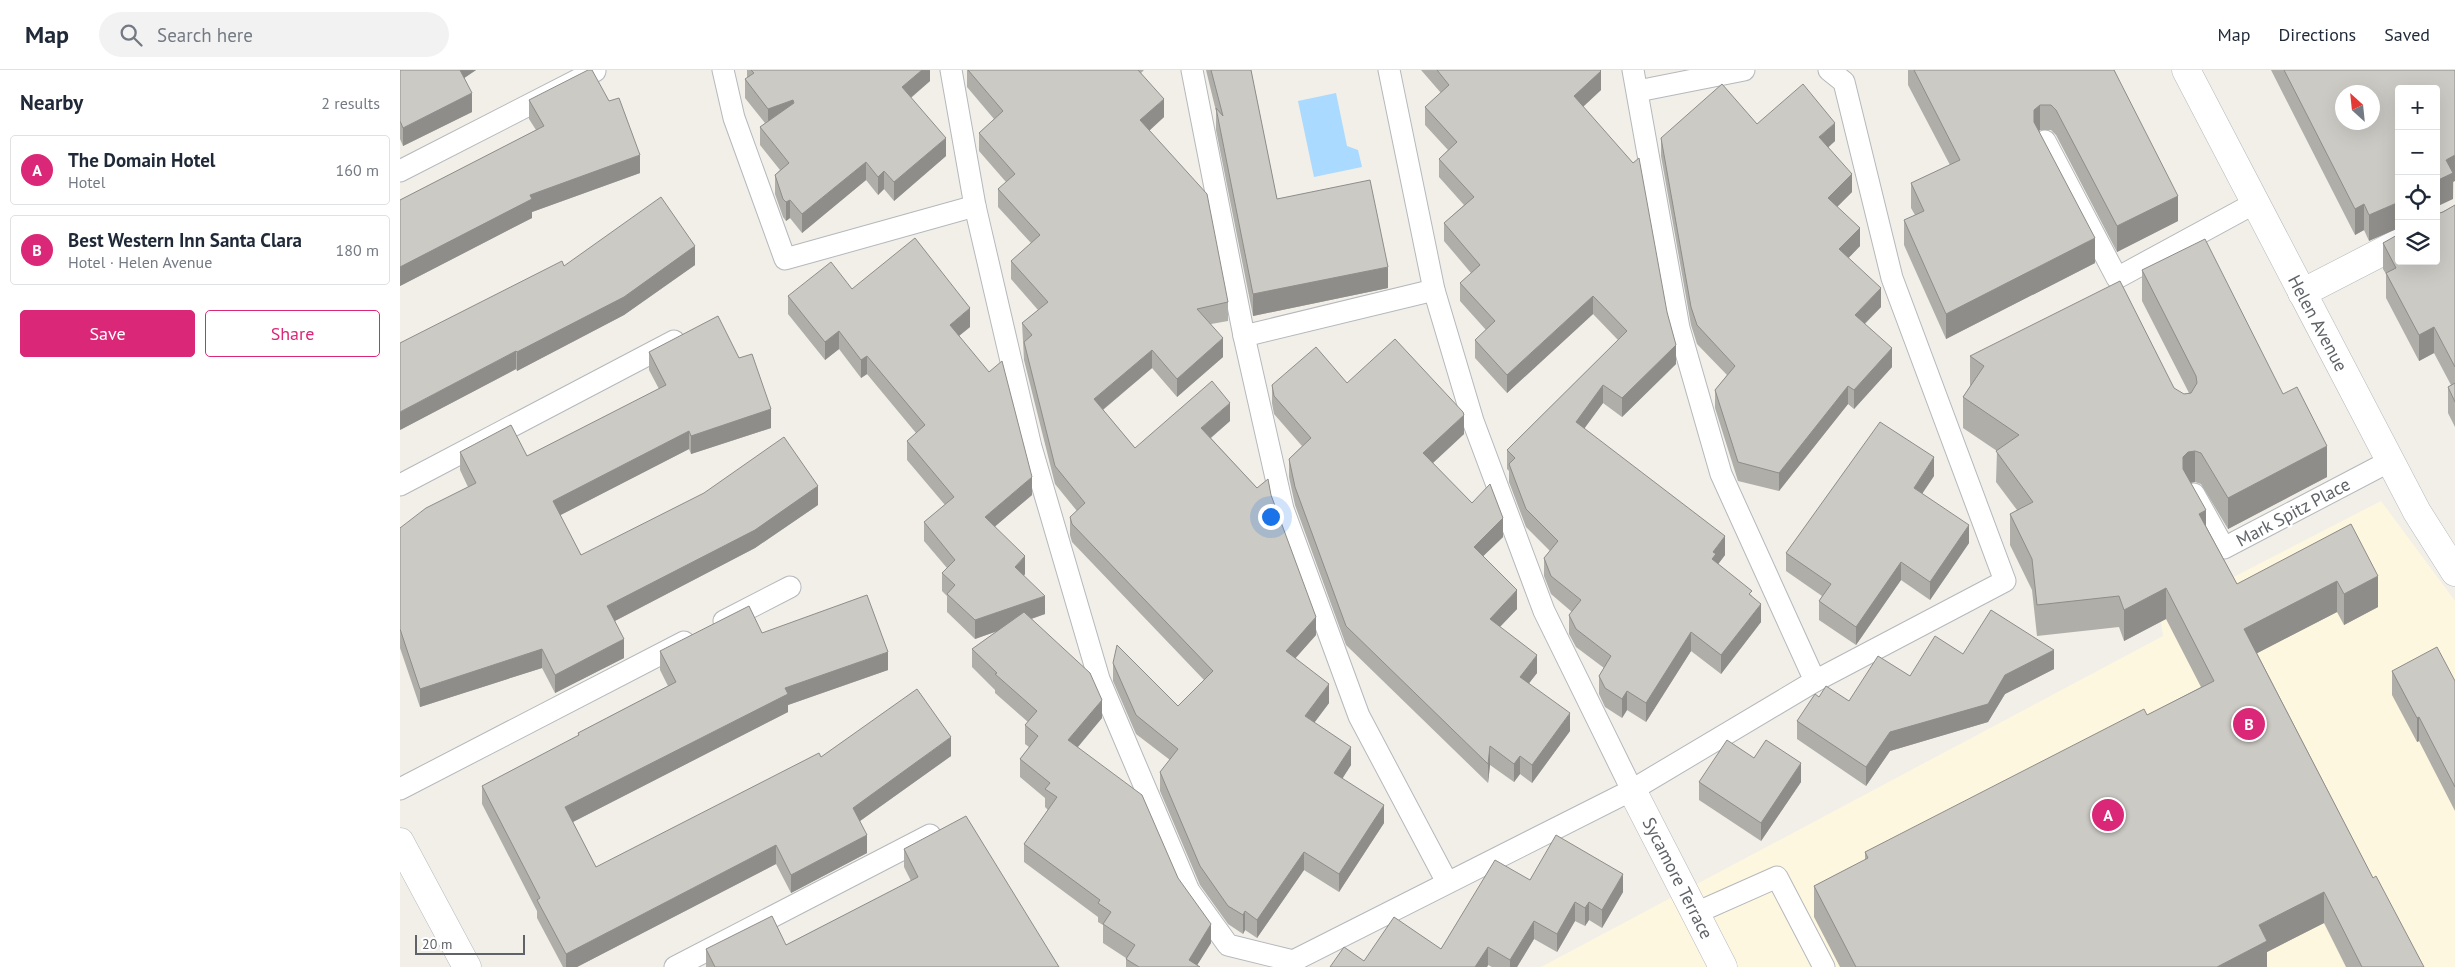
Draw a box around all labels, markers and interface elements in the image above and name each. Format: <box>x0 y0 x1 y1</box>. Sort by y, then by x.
search box <box>99 12 449 57</box>
text: Map <box>25 19 69 50</box>
icon: search <box>117 21 145 49</box>
text: Search here <box>157 23 253 47</box>
text: Map <box>2218 23 2250 46</box>
text: Directions <box>2278 23 2356 46</box>
text: Saved <box>2384 23 2430 46</box>
north arrow <box>2335 85 2380 130</box>
map controls <box>2395 85 2440 265</box>
button: + <box>2395 85 2440 130</box>
text: Nearby <box>20 89 83 116</box>
text: 2 results <box>321 93 380 113</box>
button: − <box>2395 130 2440 175</box>
text: The Domain Hotel <box>68 148 215 172</box>
text: A <box>32 160 42 180</box>
text: 160 m <box>336 160 379 180</box>
text: Hotel <box>68 172 105 192</box>
button: locate <box>2395 175 2440 220</box>
button: layers <box>2395 220 2440 265</box>
text: Best Western Inn Santa Clara <box>68 228 302 252</box>
text: B <box>32 240 42 260</box>
text: 180 m <box>336 240 379 260</box>
text: Hotel · Helen Avenue <box>68 252 212 272</box>
street label: Helen Avenue <box>2283 271 2353 375</box>
button: Save <box>20 310 195 357</box>
button: Share <box>205 310 380 357</box>
street label: Mark Spitz Place <box>2232 472 2354 552</box>
your location <box>1258 504 1284 530</box>
pin: B <box>2233 705 2265 743</box>
pin: A <box>2092 796 2124 834</box>
street label: Sycamore Terrace <box>1637 813 1719 943</box>
scale bar <box>415 932 525 955</box>
text: 20 m <box>422 935 452 953</box>

